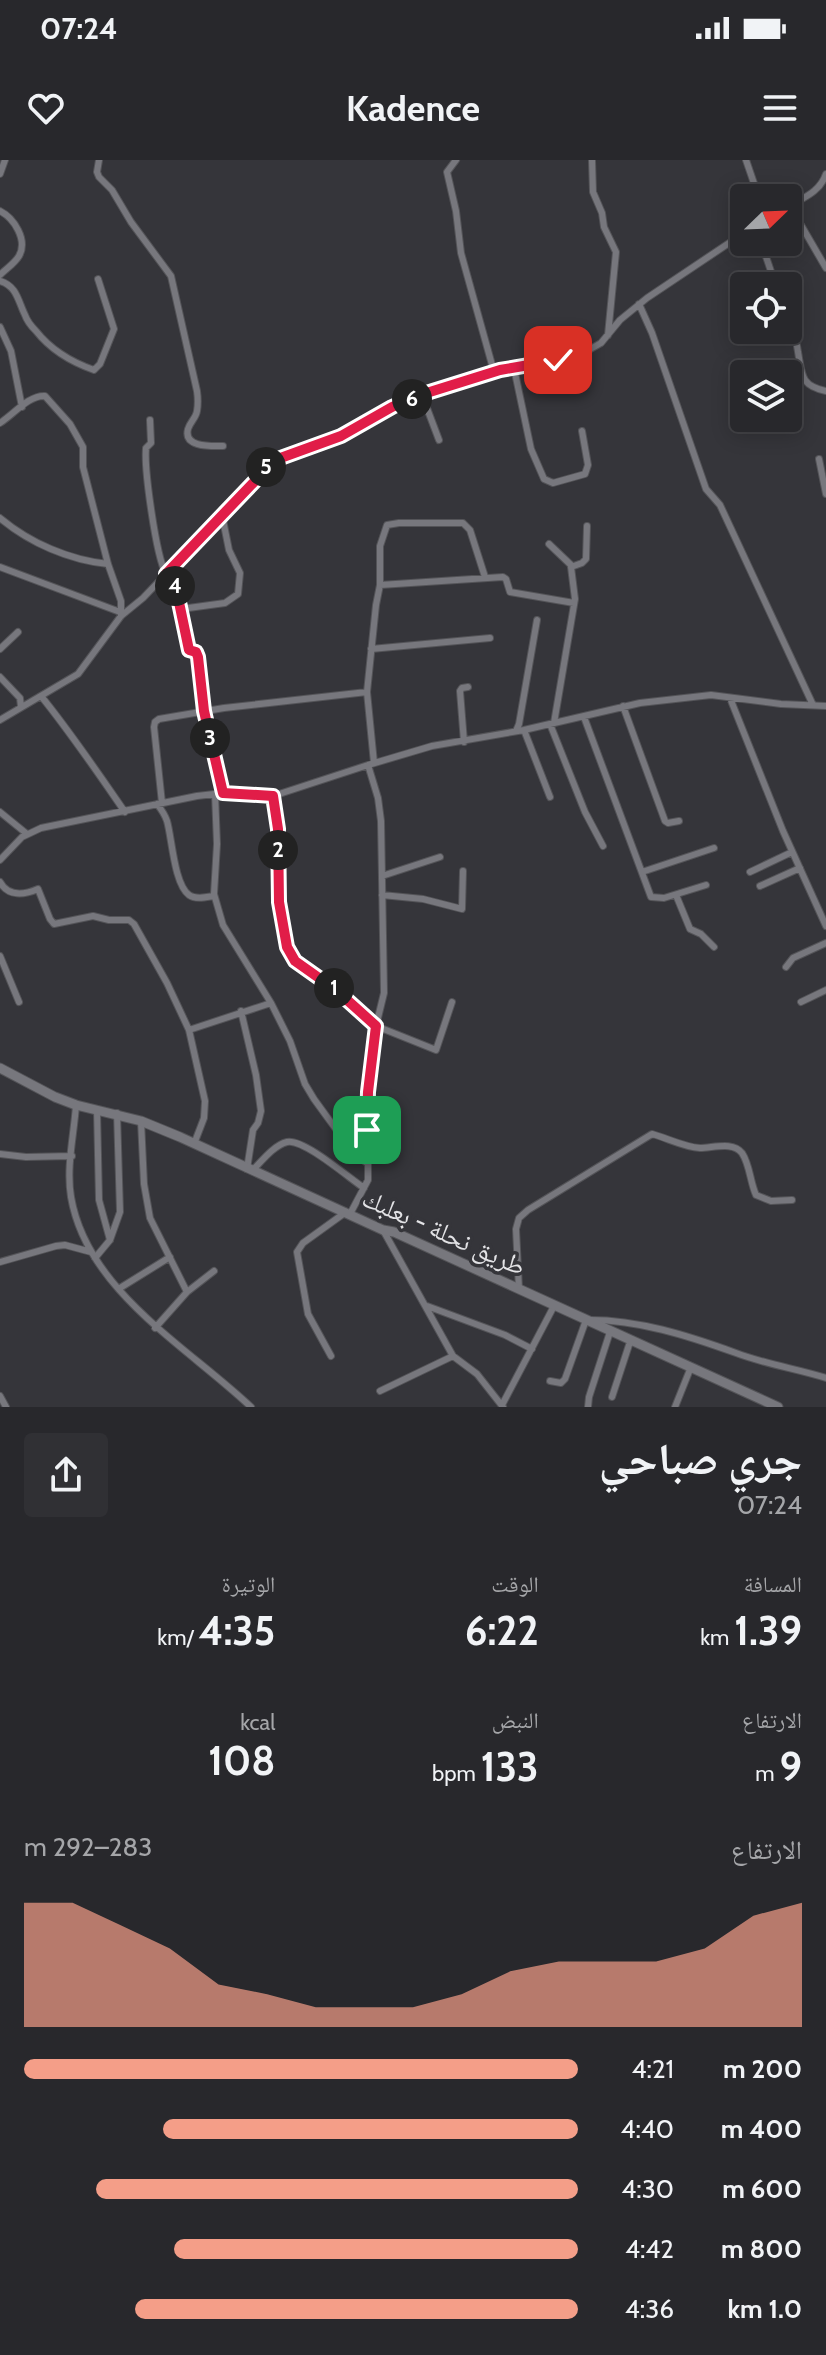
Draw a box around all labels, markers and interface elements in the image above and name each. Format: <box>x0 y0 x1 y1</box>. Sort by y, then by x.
text: 07:24 <box>40 10 118 47</box>
icon: heart <box>24 86 68 130</box>
text: Kadence <box>346 86 480 130</box>
icon: menu <box>758 86 802 130</box>
north arrow <box>730 184 802 256</box>
map controls <box>730 184 802 432</box>
button: locate <box>730 272 802 344</box>
pin <box>524 326 592 394</box>
icon: check <box>536 338 580 382</box>
button: layers <box>730 360 802 432</box>
pin: 6 <box>392 379 432 419</box>
text: 6 <box>406 385 418 412</box>
pin: 5 <box>246 447 286 487</box>
text: 5 <box>260 453 272 480</box>
pin: 4 <box>155 566 195 606</box>
text: 4 <box>168 572 182 599</box>
pin: 3 <box>190 718 230 758</box>
text: 3 <box>204 724 216 751</box>
pin: 2 <box>258 830 298 870</box>
text: 2 <box>272 836 284 863</box>
pin: 1 <box>314 968 354 1008</box>
text: 1 <box>330 974 338 1001</box>
pin <box>333 1096 401 1164</box>
icon: arrive <box>345 1108 389 1152</box>
street label: طريق نحلة - بعلبك <box>357 1182 531 1282</box>
text: جري صباحي <box>599 1432 802 1485</box>
button: share <box>24 1433 108 1517</box>
text: 07:24 <box>737 1489 802 1521</box>
text: الوتيرة <box>222 1571 275 1598</box>
text: الوقت <box>491 1571 539 1598</box>
text: المسافة <box>744 1571 802 1598</box>
text: 4:35 <box>199 1606 275 1655</box>
text: 6:22 <box>465 1606 539 1655</box>
text: 1.39 <box>734 1606 802 1655</box>
text: /km <box>157 1624 199 1651</box>
text: km <box>700 1624 734 1651</box>
text: النبض <box>492 1707 539 1734</box>
text: الارتفاع <box>742 1707 802 1734</box>
text: kcal <box>240 1709 275 1736</box>
text: 108 <box>208 1736 275 1785</box>
text: 133 <box>481 1742 539 1791</box>
text: 9 <box>780 1742 802 1791</box>
text: bpm <box>432 1760 481 1787</box>
text: m <box>755 1760 780 1787</box>
text: 283–292 m <box>24 1831 152 1863</box>
text: الارتفاع <box>731 1834 802 1866</box>
text: 4:21 <box>631 2053 674 2085</box>
text: 200 m <box>723 2053 802 2085</box>
text: 4:40 <box>620 2113 674 2145</box>
text: 400 m <box>721 2113 802 2145</box>
text: 4:30 <box>621 2173 674 2205</box>
text: 600 m <box>722 2173 802 2205</box>
text: 4:42 <box>625 2233 674 2265</box>
text: 800 m <box>721 2233 802 2265</box>
text: 4:36 <box>625 2293 674 2325</box>
text: 1.0 km <box>727 2293 802 2325</box>

